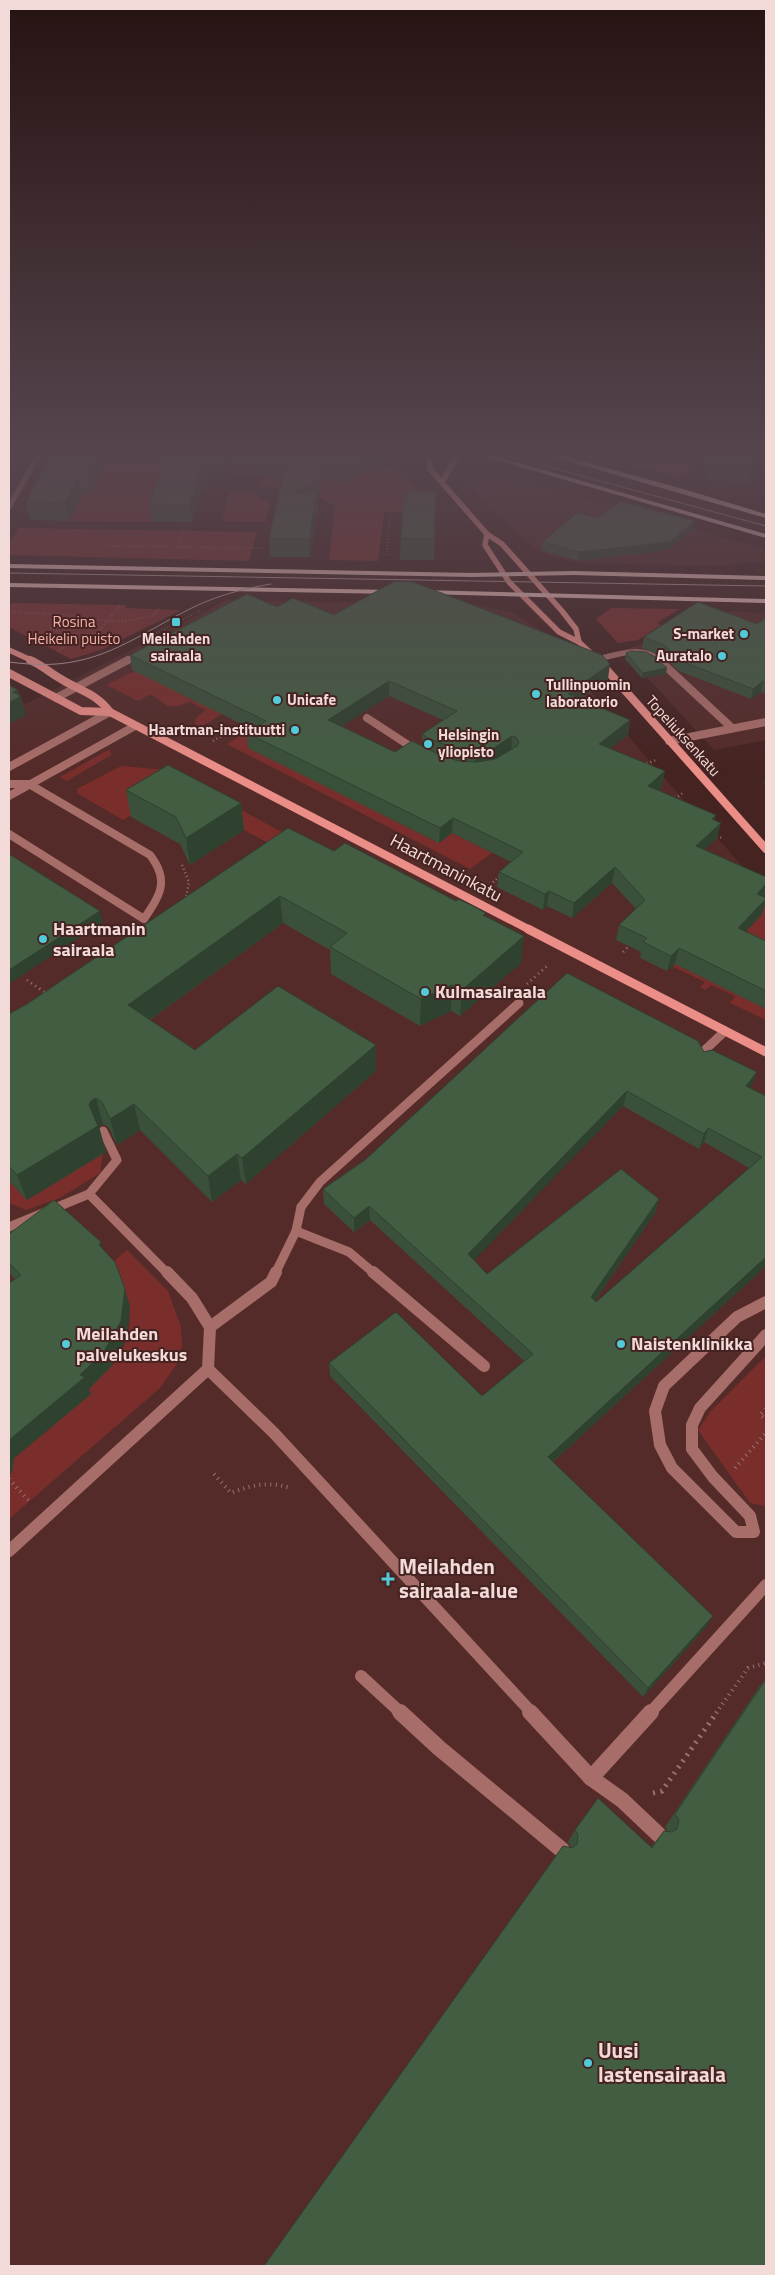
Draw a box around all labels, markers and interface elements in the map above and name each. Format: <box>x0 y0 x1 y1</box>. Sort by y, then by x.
park label: Rosina Heikelin puisto <box>28 610 121 650</box>
marker: Meilahden sairaala <box>170 616 182 628</box>
place label: S-market <box>673 622 735 645</box>
place label: Meilahden sairaala <box>142 627 210 667</box>
marker: S-market <box>738 628 750 640</box>
place label: Auratalo <box>656 644 712 667</box>
marker: Auratalo <box>716 650 728 662</box>
place label: Tullinpuomin laboratorio <box>546 673 631 713</box>
place label: Unicafe <box>287 688 337 711</box>
marker: Tullinpuomin laboratorio <box>530 688 542 700</box>
street label: Topeliuksenkatu <box>641 690 726 781</box>
marker: Unicafe <box>271 694 283 706</box>
place label: Haartman-instituutti <box>148 718 285 741</box>
place label: Helsingin yliopisto <box>438 723 499 763</box>
marker: Haartman-instituutti <box>289 724 301 736</box>
marker: Helsingin yliopisto <box>422 738 434 750</box>
street label: Haartmaninkatu <box>385 827 507 908</box>
place label: Haartmanin sairaala <box>53 915 146 963</box>
marker: Haartmanin sairaala <box>37 933 49 945</box>
place label: Kulmasairaala <box>435 978 546 1005</box>
marker: Kulmasairaala <box>419 986 431 998</box>
place label: Meilahden palvelukeskus <box>76 1320 187 1368</box>
place label: Naistenklinikka <box>631 1330 753 1357</box>
marker: Meilahden palvelukeskus <box>60 1338 72 1350</box>
marker: Naistenklinikka <box>615 1338 627 1350</box>
place label: Meilahden sairaala-alue <box>399 1550 518 1606</box>
marker: Meilahden sairaala-alue <box>381 1572 395 1586</box>
place label: Uusi lastensairaala <box>598 2034 726 2090</box>
marker: Uusi lastensairaala <box>582 2057 594 2069</box>

